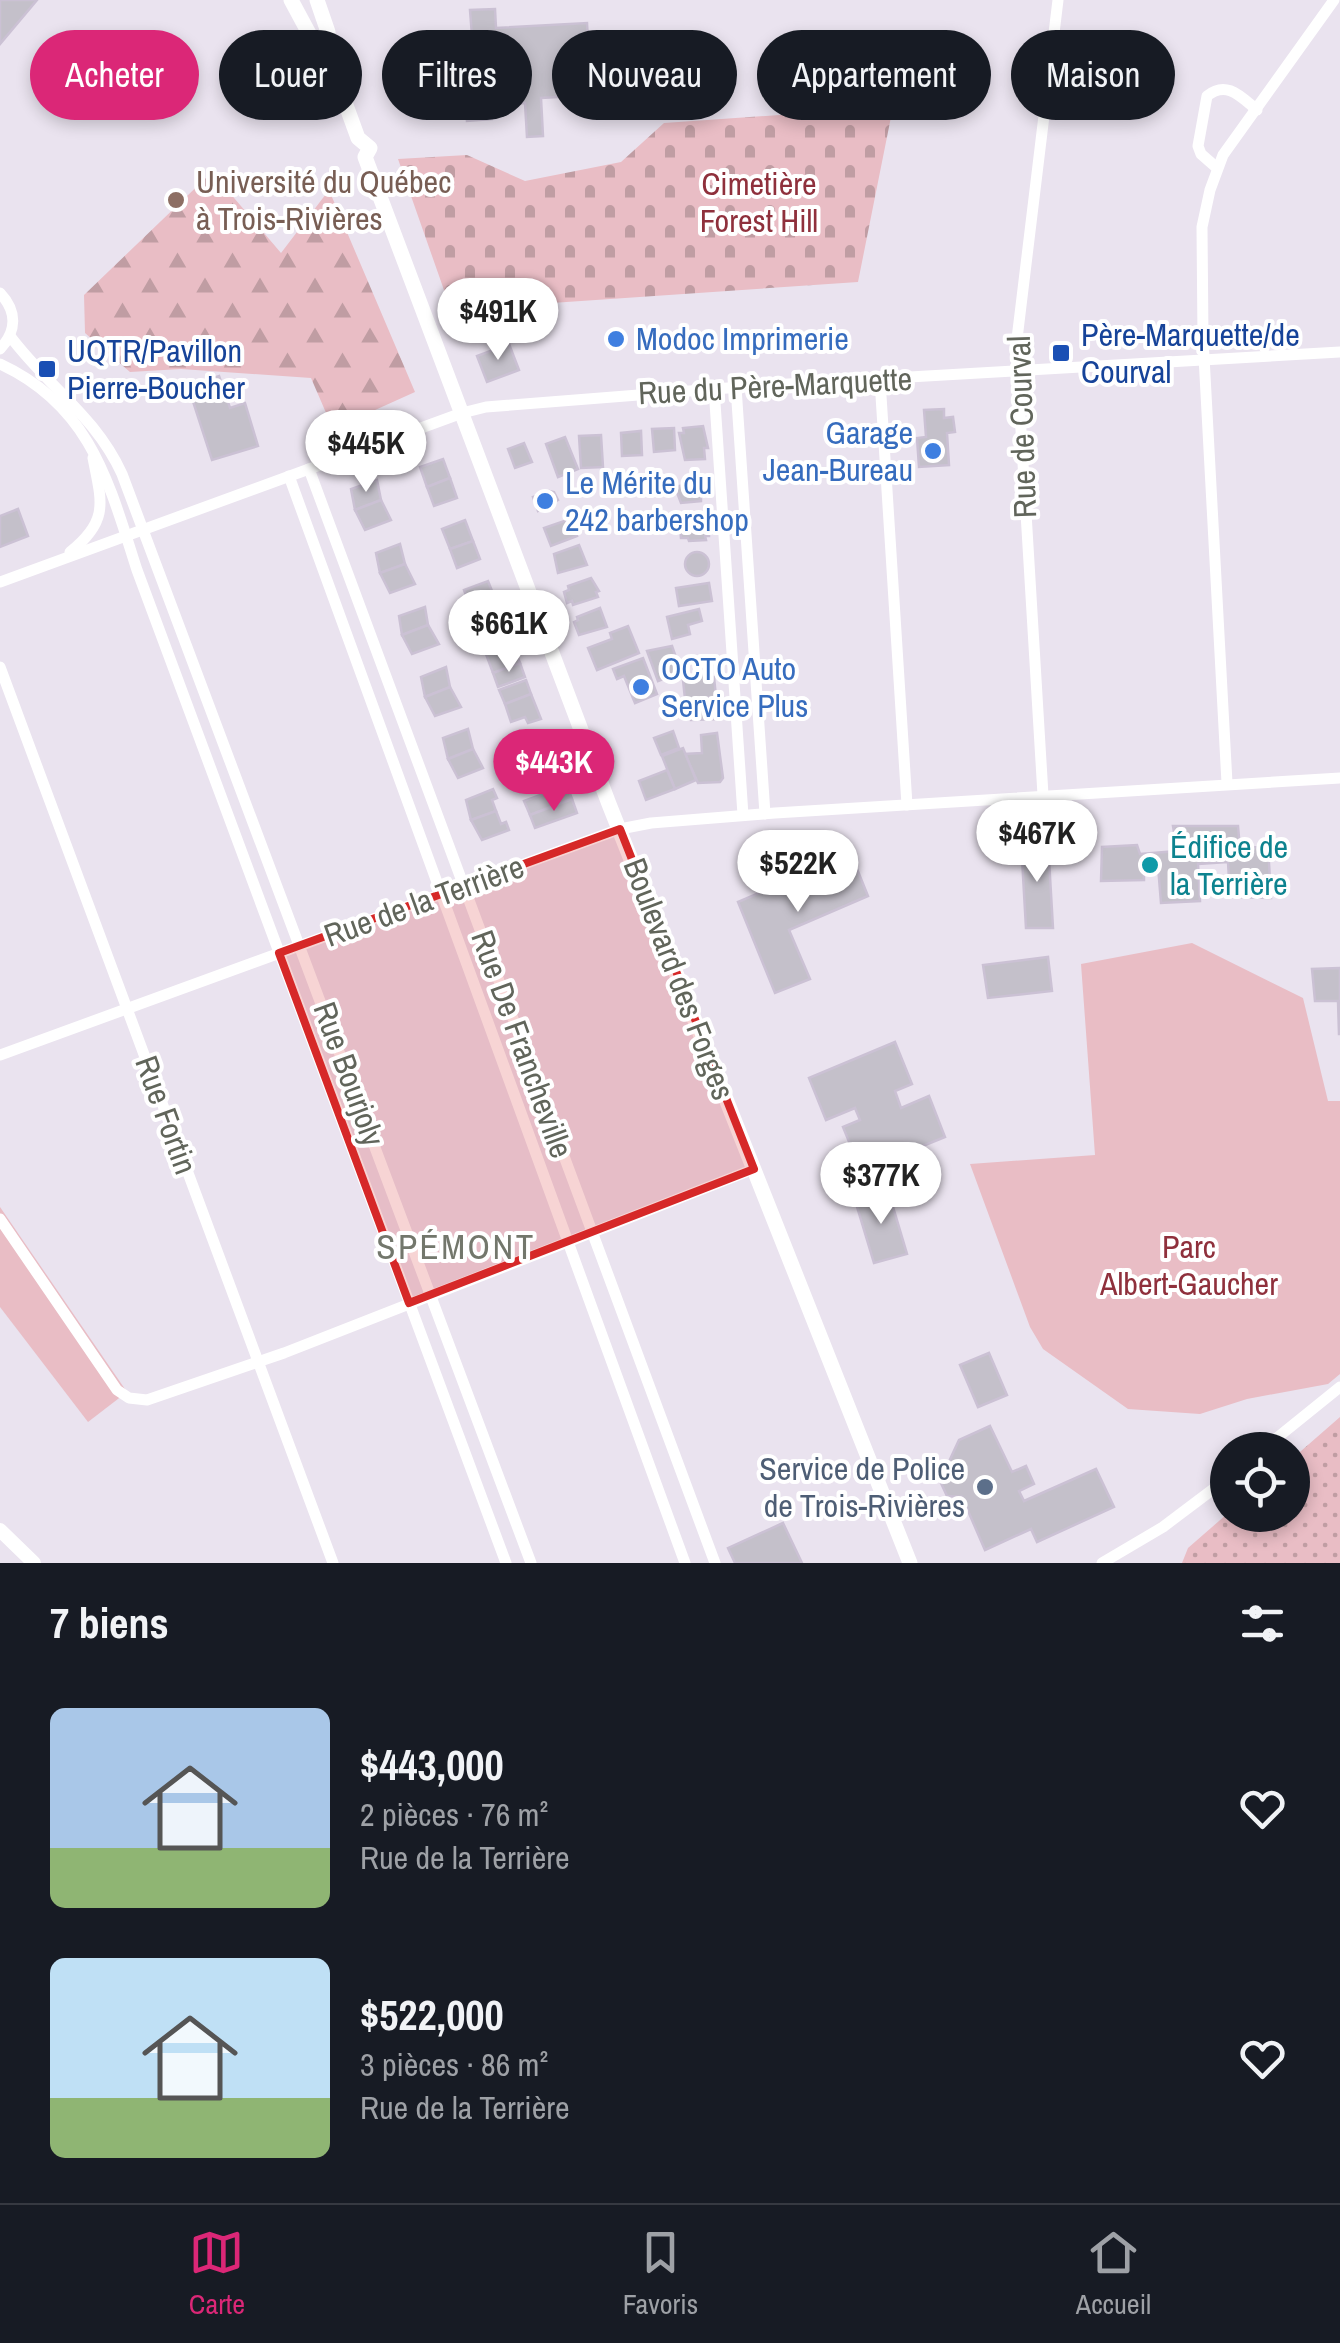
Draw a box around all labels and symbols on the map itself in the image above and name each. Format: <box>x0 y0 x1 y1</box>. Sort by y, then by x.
place label: Université du Québec à Trois-Rivières <box>196 160 451 240</box>
park label: Cimetière Forest Hill <box>700 162 818 242</box>
marker: Université du Québec à Trois-Rivières <box>165 189 187 211</box>
pin: $491K <box>428 278 568 363</box>
place label: Père-Marquette/de Courval <box>1081 313 1300 393</box>
place label: Modoc Imprimerie <box>636 317 849 360</box>
marker: Modoc Imprimerie <box>605 328 627 350</box>
place label: UQTR/Pavillon Pierre-Boucher <box>67 329 245 409</box>
street label: Rue de Courval <box>997 335 1046 519</box>
marker: Père-Marquette/de Courval <box>1050 342 1072 364</box>
street label: Rue du Père-Marquette <box>637 357 913 414</box>
marker: UQTR/Pavillon Pierre-Boucher <box>36 358 58 380</box>
pin: $445K <box>296 410 436 495</box>
place label: Garage Jean-Bureau <box>763 411 913 491</box>
marker: Garage Jean-Bureau <box>922 440 944 462</box>
place label: Le Mérite du 242 barbershop <box>565 461 749 541</box>
marker: Le Mérite du 242 barbershop <box>534 490 556 512</box>
pin: $661K <box>439 590 579 675</box>
place label: OCTO Auto Service Plus <box>661 647 808 727</box>
marker: OCTO Auto Service Plus <box>630 676 652 698</box>
pin: $443K <box>484 729 624 814</box>
pin: $467K <box>967 800 1107 885</box>
place label: Édifice de la Terrière <box>1170 825 1288 905</box>
pin: $522K <box>728 830 868 915</box>
street label: Rue de la Terrière <box>318 844 530 957</box>
street label: Boulevard des Forges <box>614 852 745 1106</box>
marker: Édifice de la Terrière <box>1139 854 1161 876</box>
street label: Rue De Francheville <box>461 924 584 1164</box>
street label: Rue Bourjoly <box>304 996 395 1152</box>
street label: Rue Fortin <box>125 1050 208 1180</box>
pin: $377K <box>811 1142 951 1227</box>
district label: SPÉMONT <box>376 1223 536 1270</box>
park label: Parc Albert-Gaucher <box>1099 1225 1278 1305</box>
place label: Service de Police de Trois-Rivières <box>759 1447 965 1527</box>
marker: Service de Police de Trois-Rivières <box>974 1476 996 1498</box>

